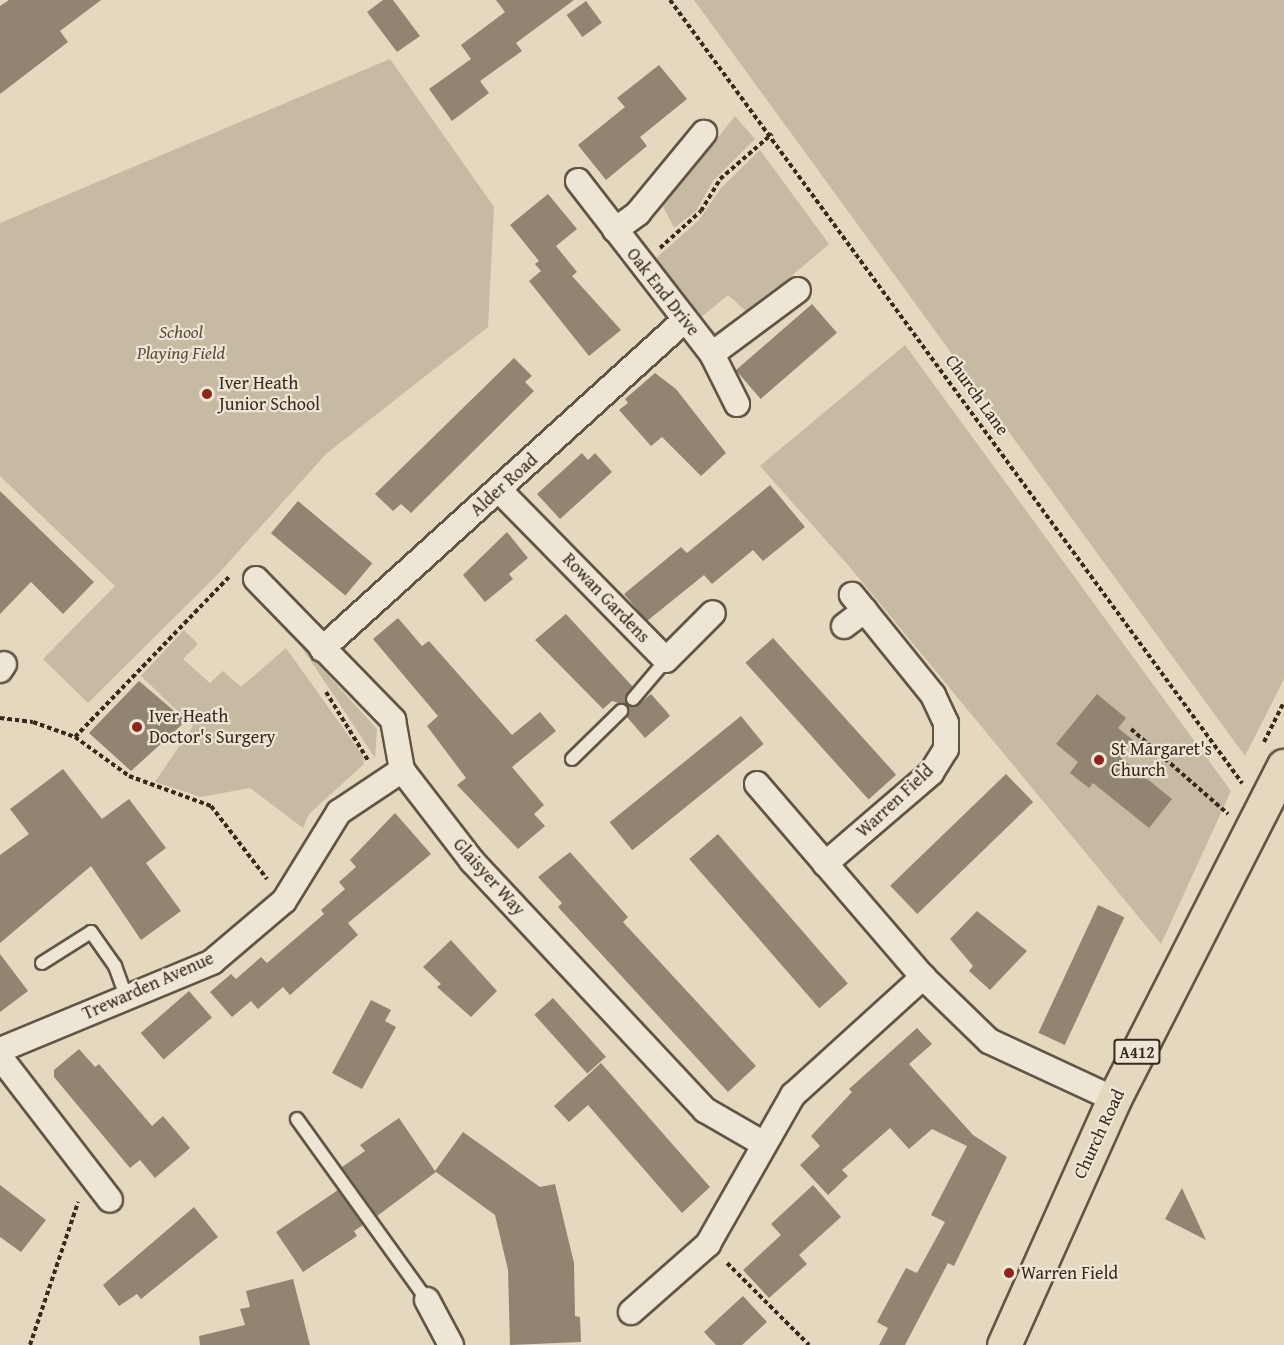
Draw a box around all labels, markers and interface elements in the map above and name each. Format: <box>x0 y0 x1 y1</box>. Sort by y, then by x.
street label: Oak End Drive <box>622 244 704 340</box>
park label: School Playing Field <box>137 322 225 364</box>
street label: Church Lane <box>941 350 1013 440</box>
place label: Iver Heath Junior School <box>219 373 320 416</box>
marker: Iver Heath Junior School <box>200 387 214 401</box>
street label: Alder Road <box>466 449 542 521</box>
street label: Rowan Gardens <box>558 549 654 647</box>
place label: Iver Heath Doctor's Surgery <box>149 706 276 748</box>
marker: Iver Heath Doctor's Surgery <box>130 720 144 734</box>
place label: St Margaret's Church <box>1111 739 1212 782</box>
marker: St Margaret's Church <box>1092 753 1106 767</box>
street label: Warren Field <box>852 760 938 842</box>
street label: Glaisyer Way <box>449 834 529 920</box>
street label: Trewarden Avenue <box>79 947 217 1025</box>
road number: A412 <box>1113 1039 1161 1065</box>
street label: Church Road <box>1069 1086 1129 1182</box>
place label: Warren Field <box>1021 1262 1118 1284</box>
marker: Warren Field <box>1002 1266 1016 1280</box>

